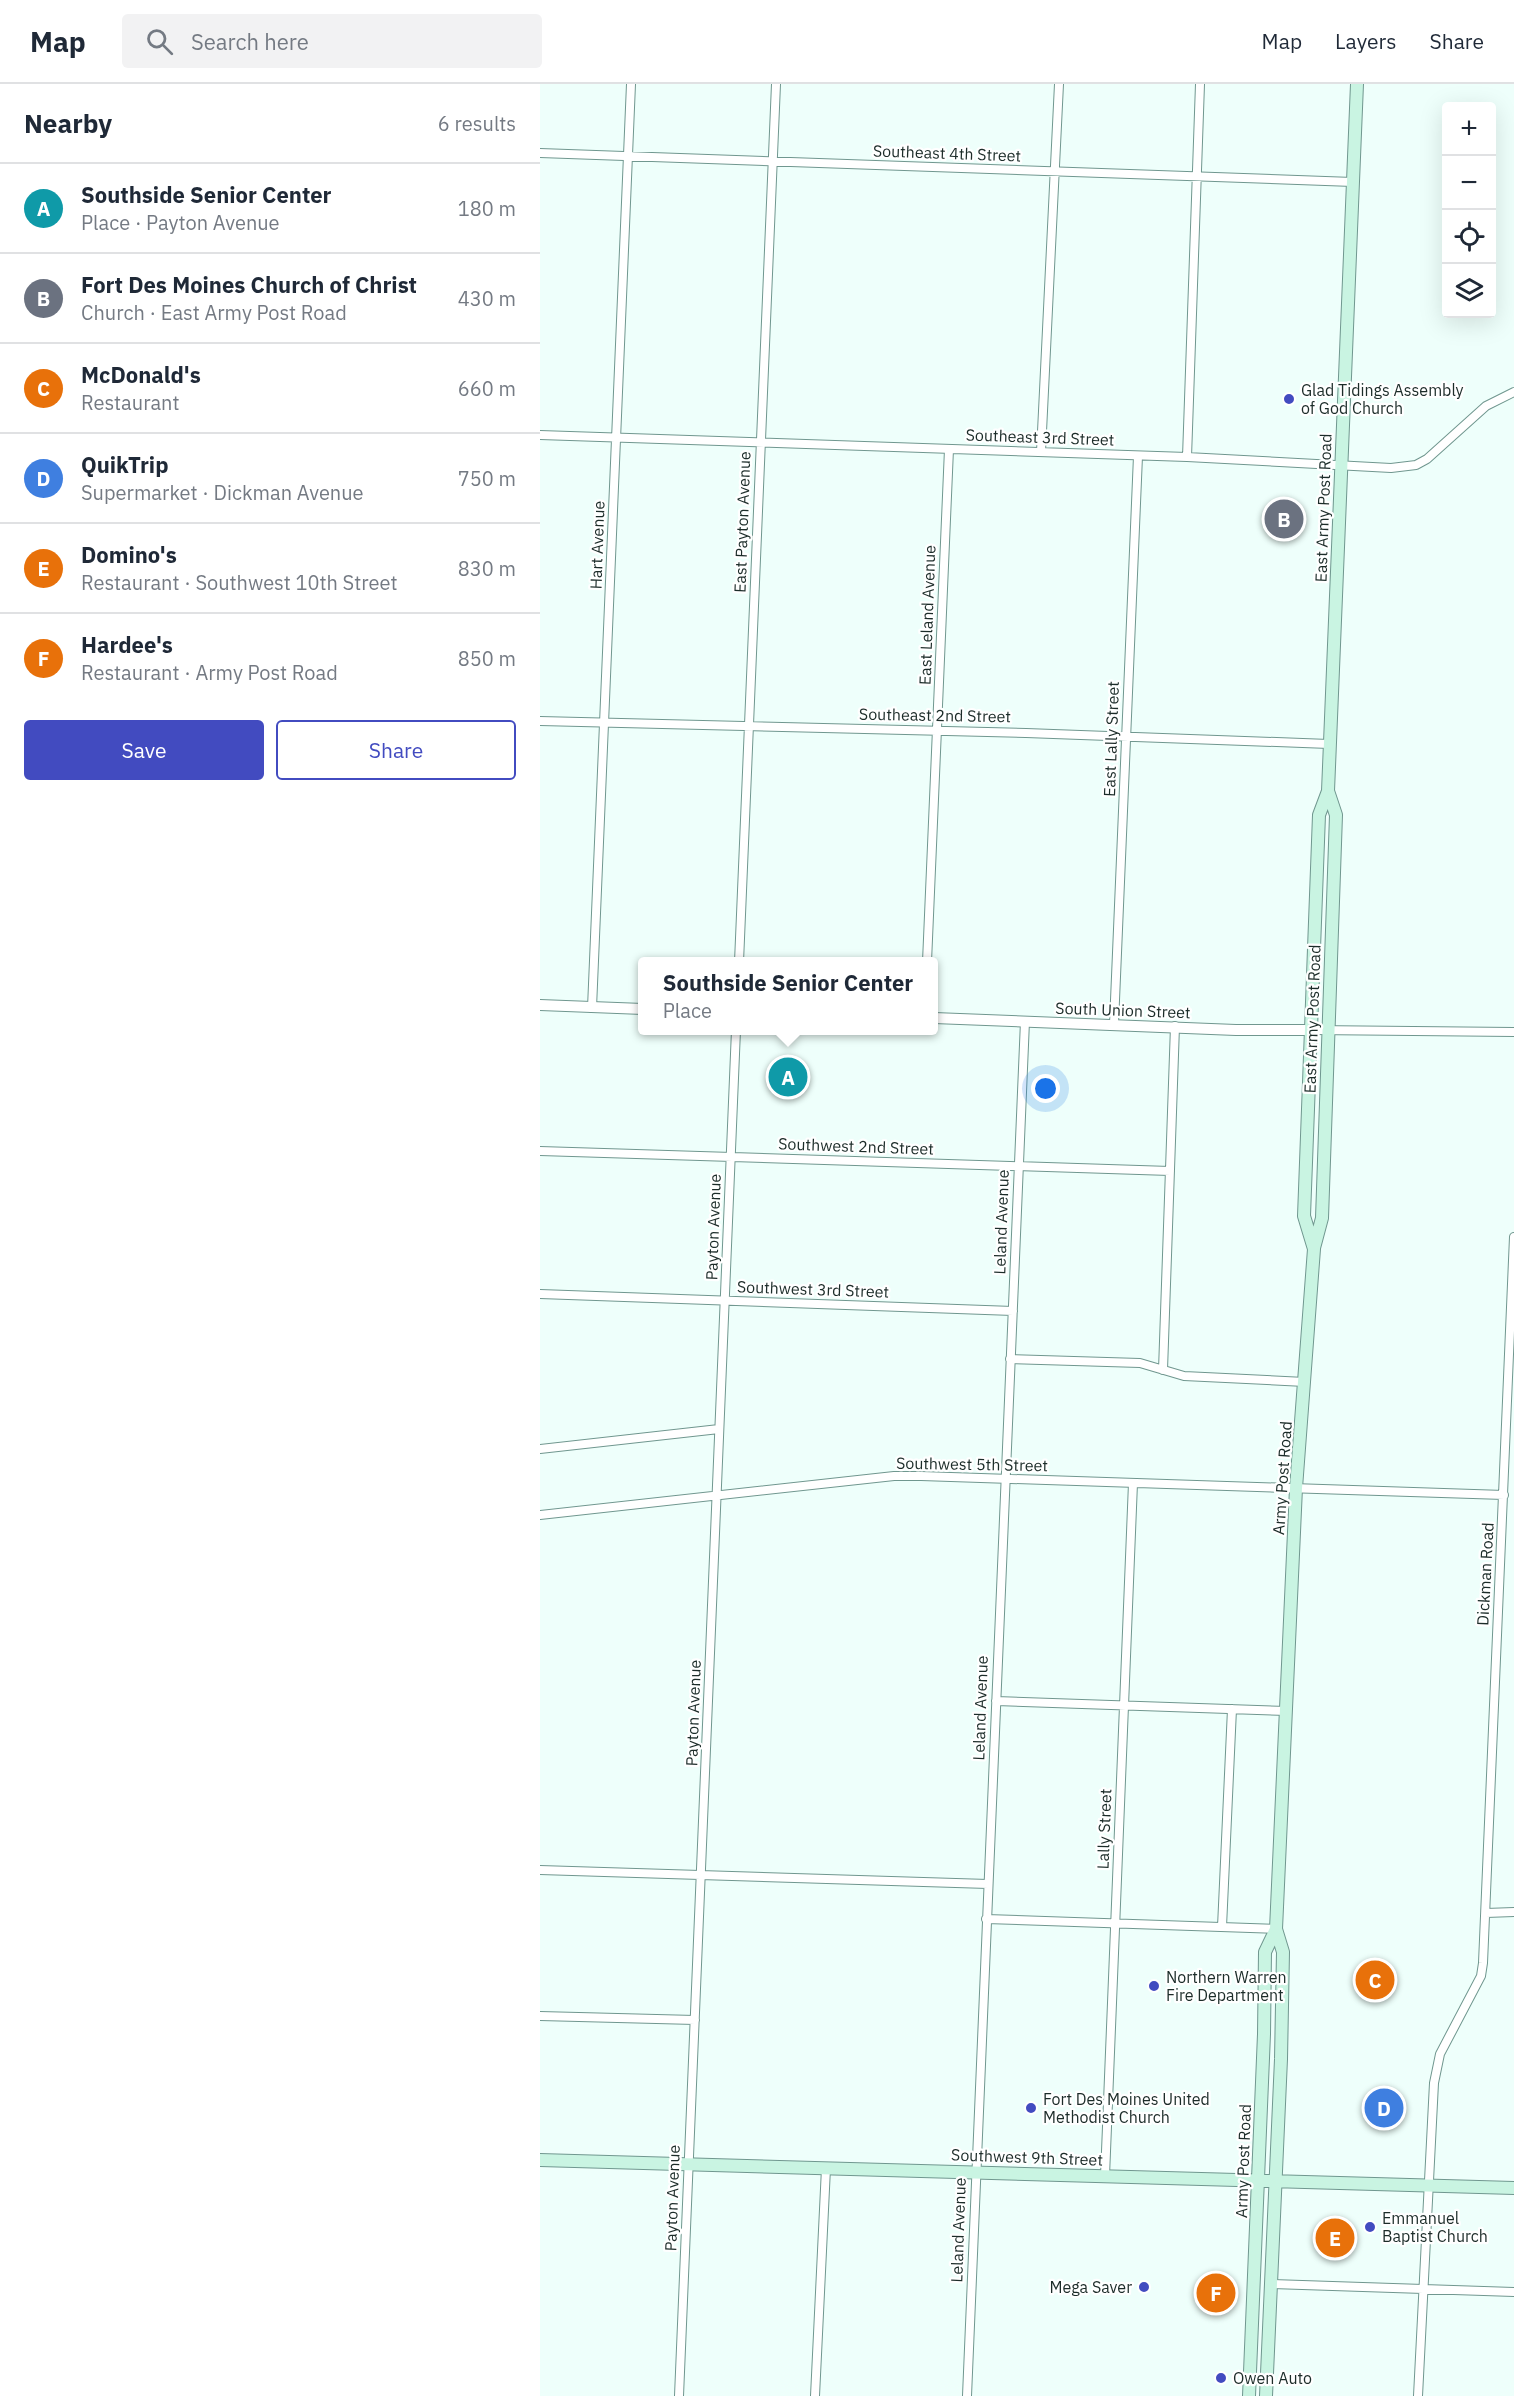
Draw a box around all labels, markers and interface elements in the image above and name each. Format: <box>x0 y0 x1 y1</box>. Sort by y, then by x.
search box <box>122 14 542 68</box>
text: Map <box>30 23 86 60</box>
icon: search <box>143 25 176 58</box>
text: Search here <box>191 27 309 56</box>
text: Map <box>1262 27 1302 55</box>
text: Layers <box>1335 27 1397 55</box>
text: Share <box>1430 27 1484 55</box>
map controls <box>1442 102 1496 318</box>
button: + <box>1442 102 1496 156</box>
text: Nearby <box>24 106 112 140</box>
text: 6 results <box>438 110 516 137</box>
street label: Southeast 4th Street <box>872 140 1022 166</box>
button: − <box>1442 156 1496 210</box>
text: Southside Senior Center <box>81 180 331 209</box>
text: A <box>37 195 50 222</box>
text: 180 m <box>458 195 516 222</box>
text: Place · Payton Avenue <box>81 209 280 236</box>
button: locate <box>1442 210 1496 264</box>
button: layers <box>1442 264 1496 318</box>
text: Fort Des Moines Church of Christ <box>81 270 417 299</box>
text: B <box>37 285 50 312</box>
text: 430 m <box>458 285 516 312</box>
text: Church · East Army Post Road <box>81 299 347 326</box>
text: McDonald's <box>81 360 201 389</box>
text: C <box>37 375 50 402</box>
text: 660 m <box>458 375 516 402</box>
place label: Glad Tidings Assembly of God Church <box>1301 380 1464 418</box>
text: Restaurant <box>81 389 179 416</box>
marker: Glad Tidings Assembly of God Church <box>1282 392 1296 406</box>
street label: Southeast 3rd Street <box>965 424 1115 450</box>
street label: East Army Post Road <box>1310 433 1336 583</box>
text: QuikTrip <box>81 450 169 479</box>
street label: East Payton Avenue <box>730 451 754 593</box>
text: D <box>37 465 50 492</box>
text: 750 m <box>458 465 516 492</box>
text: Supermarket · Dickman Avenue <box>81 479 364 506</box>
pin: B <box>1264 496 1304 542</box>
street label: Hart Avenue <box>585 500 609 590</box>
text: Domino's <box>81 540 177 569</box>
street label: East Leland Avenue <box>915 544 939 685</box>
text: E <box>37 555 50 582</box>
text: 830 m <box>458 555 516 582</box>
text: Restaurant · Southwest 10th Street <box>81 569 397 596</box>
text: Hardee's <box>81 630 173 659</box>
text: F <box>38 645 49 672</box>
text: 850 m <box>458 645 516 672</box>
text: Restaurant · Army Post Road <box>81 659 338 686</box>
street label: East Lally Street <box>1099 681 1123 797</box>
street label: Southeast 2nd Street <box>859 704 1011 726</box>
button: Save <box>24 720 264 780</box>
button: Share <box>276 720 516 780</box>
street label: East Army Post Road <box>1299 944 1325 1094</box>
popup <box>638 957 938 1035</box>
text: Southside Senior Center <box>663 968 913 997</box>
text: Place <box>663 997 712 1024</box>
street label: South Union Street <box>1055 998 1191 1022</box>
pin: A <box>768 1054 808 1100</box>
your location <box>1031 1074 1060 1103</box>
street label: Southwest 2nd Street <box>778 1133 934 1159</box>
street label: Leland Avenue <box>989 1169 1013 1275</box>
street label: Payton Avenue <box>701 1173 725 1281</box>
street label: Southwest 3rd Street <box>737 1276 889 1302</box>
street label: Army Post Road <box>1268 1420 1296 1536</box>
street label: Southwest 5th Street <box>896 1453 1048 1475</box>
street label: Dickman Road <box>1472 1522 1498 1626</box>
street label: Leland Avenue <box>968 1655 992 1761</box>
street label: Payton Avenue <box>681 1659 705 1767</box>
street label: Lally Street <box>1093 1788 1115 1870</box>
pin: C <box>1356 1958 1394 2002</box>
place label: Northern Warren Fire Department <box>1166 1967 1287 2005</box>
marker: Northern Warren Fire Department <box>1147 1979 1161 1993</box>
pin: D <box>1364 2086 1404 2130</box>
place label: Fort Des Moines United Methodist Church <box>1043 2089 1210 2127</box>
marker: Fort Des Moines United Methodist Church <box>1024 2101 1038 2115</box>
street label: Army Post Road <box>1231 2104 1255 2218</box>
street label: Payton Avenue <box>660 2144 684 2252</box>
street label: Southwest 9th Street <box>951 2144 1103 2170</box>
street label: Leland Avenue <box>946 2177 970 2283</box>
place label: Emmanuel Baptist Church <box>1382 2208 1488 2246</box>
pin: E <box>1316 2216 1354 2260</box>
marker: Emmanuel Baptist Church <box>1363 2220 1377 2234</box>
pin: F <box>1196 2270 1236 2316</box>
place label: Mega Saver <box>1049 2277 1132 2297</box>
marker: Mega Saver <box>1137 2280 1151 2294</box>
place label: Owen Auto <box>1233 2368 1312 2388</box>
marker: Owen Auto <box>1214 2371 1228 2385</box>

